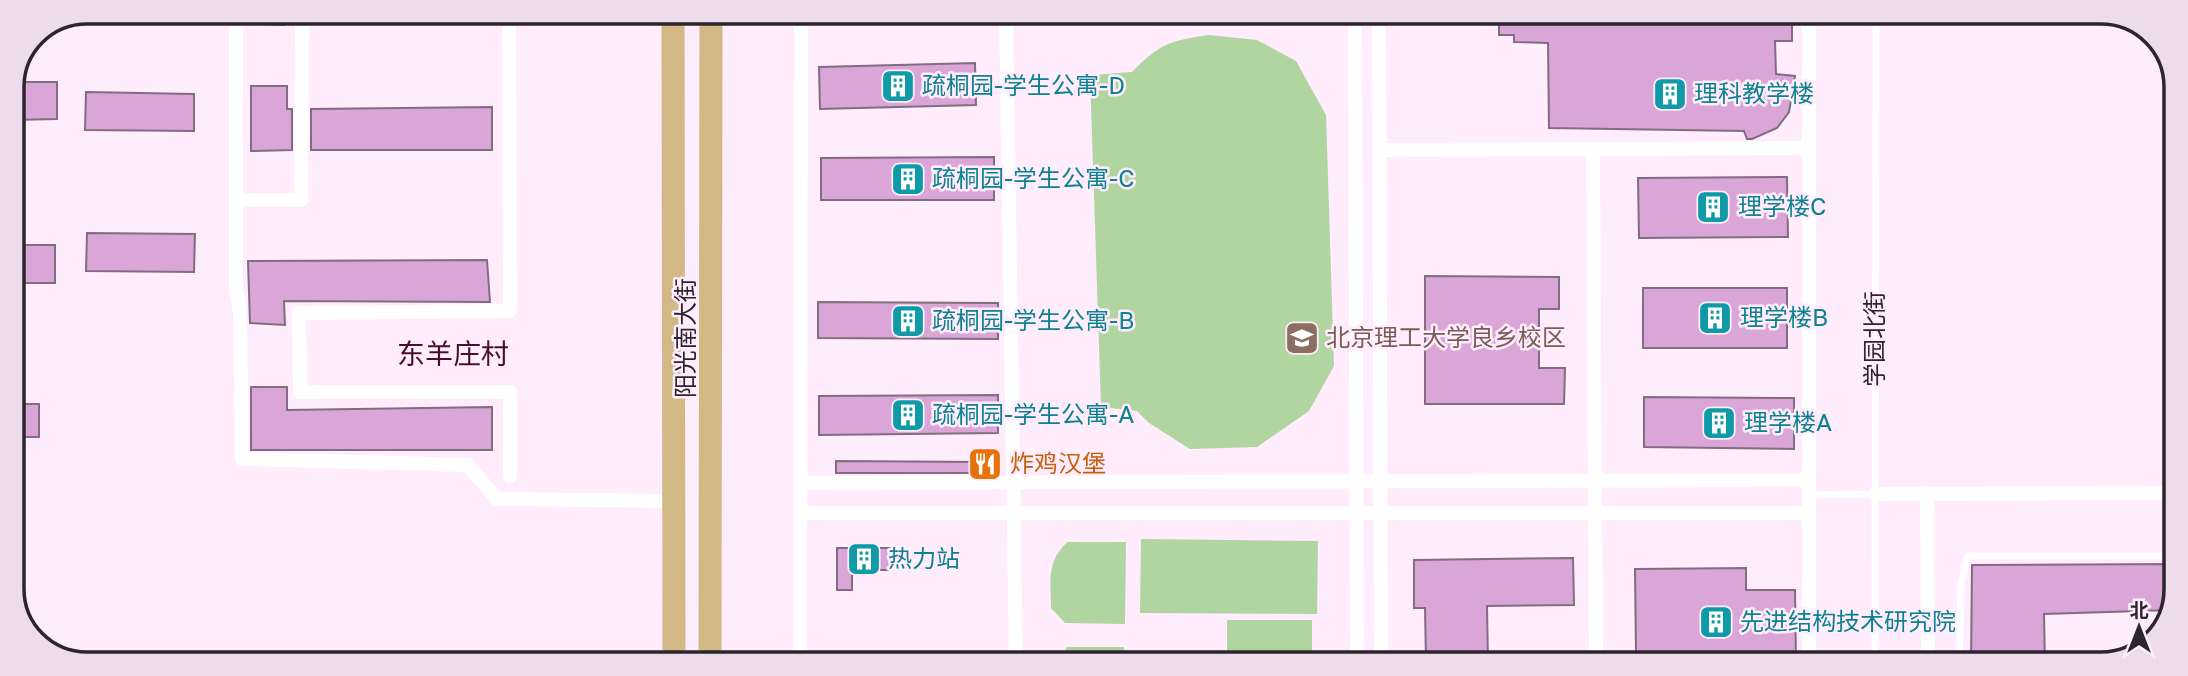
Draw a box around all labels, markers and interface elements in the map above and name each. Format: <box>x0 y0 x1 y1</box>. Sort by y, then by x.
building icon: 疏桐园-学生公寓-D <box>879 67 917 105</box>
place label: 疏桐园-学生公寓-D <box>922 70 1125 99</box>
building icon: 理科教学楼 <box>1651 75 1689 113</box>
place label: 理科教学楼 <box>1694 78 1814 107</box>
building icon: 疏桐园-学生公寓-C <box>889 160 927 198</box>
place label: 疏桐园-学生公寓-C <box>932 163 1135 192</box>
building icon: 理学楼C <box>1694 188 1732 226</box>
place label: 理学楼C <box>1738 191 1826 220</box>
street label: 阳光南大街 <box>670 278 699 398</box>
street label: 学园北街 <box>1859 291 1888 387</box>
building icon: 理学楼B <box>1696 299 1734 337</box>
building icon: 疏桐园-学生公寓-B <box>889 302 927 340</box>
place label: 理学楼B <box>1740 302 1828 331</box>
place label: 疏桐园-学生公寓-B <box>932 305 1134 334</box>
school or university icon: 北京理工大学良乡校区 <box>1283 319 1321 357</box>
place label: 北京理工大学良乡校区 <box>1326 322 1566 351</box>
district label: 东羊庄村 <box>397 337 509 370</box>
building icon: 疏桐园-学生公寓-A <box>889 396 927 434</box>
place label: 疏桐园-学生公寓-A <box>932 399 1134 428</box>
building icon: 理学楼A <box>1700 404 1738 442</box>
place label: 理学楼A <box>1744 407 1832 436</box>
restaurant icon: 炸鸡汉堡 <box>966 445 1004 483</box>
place label: 炸鸡汉堡 <box>1010 448 1106 477</box>
building icon: 热力站 <box>845 540 883 578</box>
place label: 热力站 <box>888 543 960 572</box>
north arrow <box>2104 592 2174 662</box>
text: 北 <box>2129 598 2149 621</box>
building icon: 先进结构技术研究院 <box>1697 603 1735 641</box>
place label: 先进结构技术研究院 <box>1740 606 1956 635</box>

